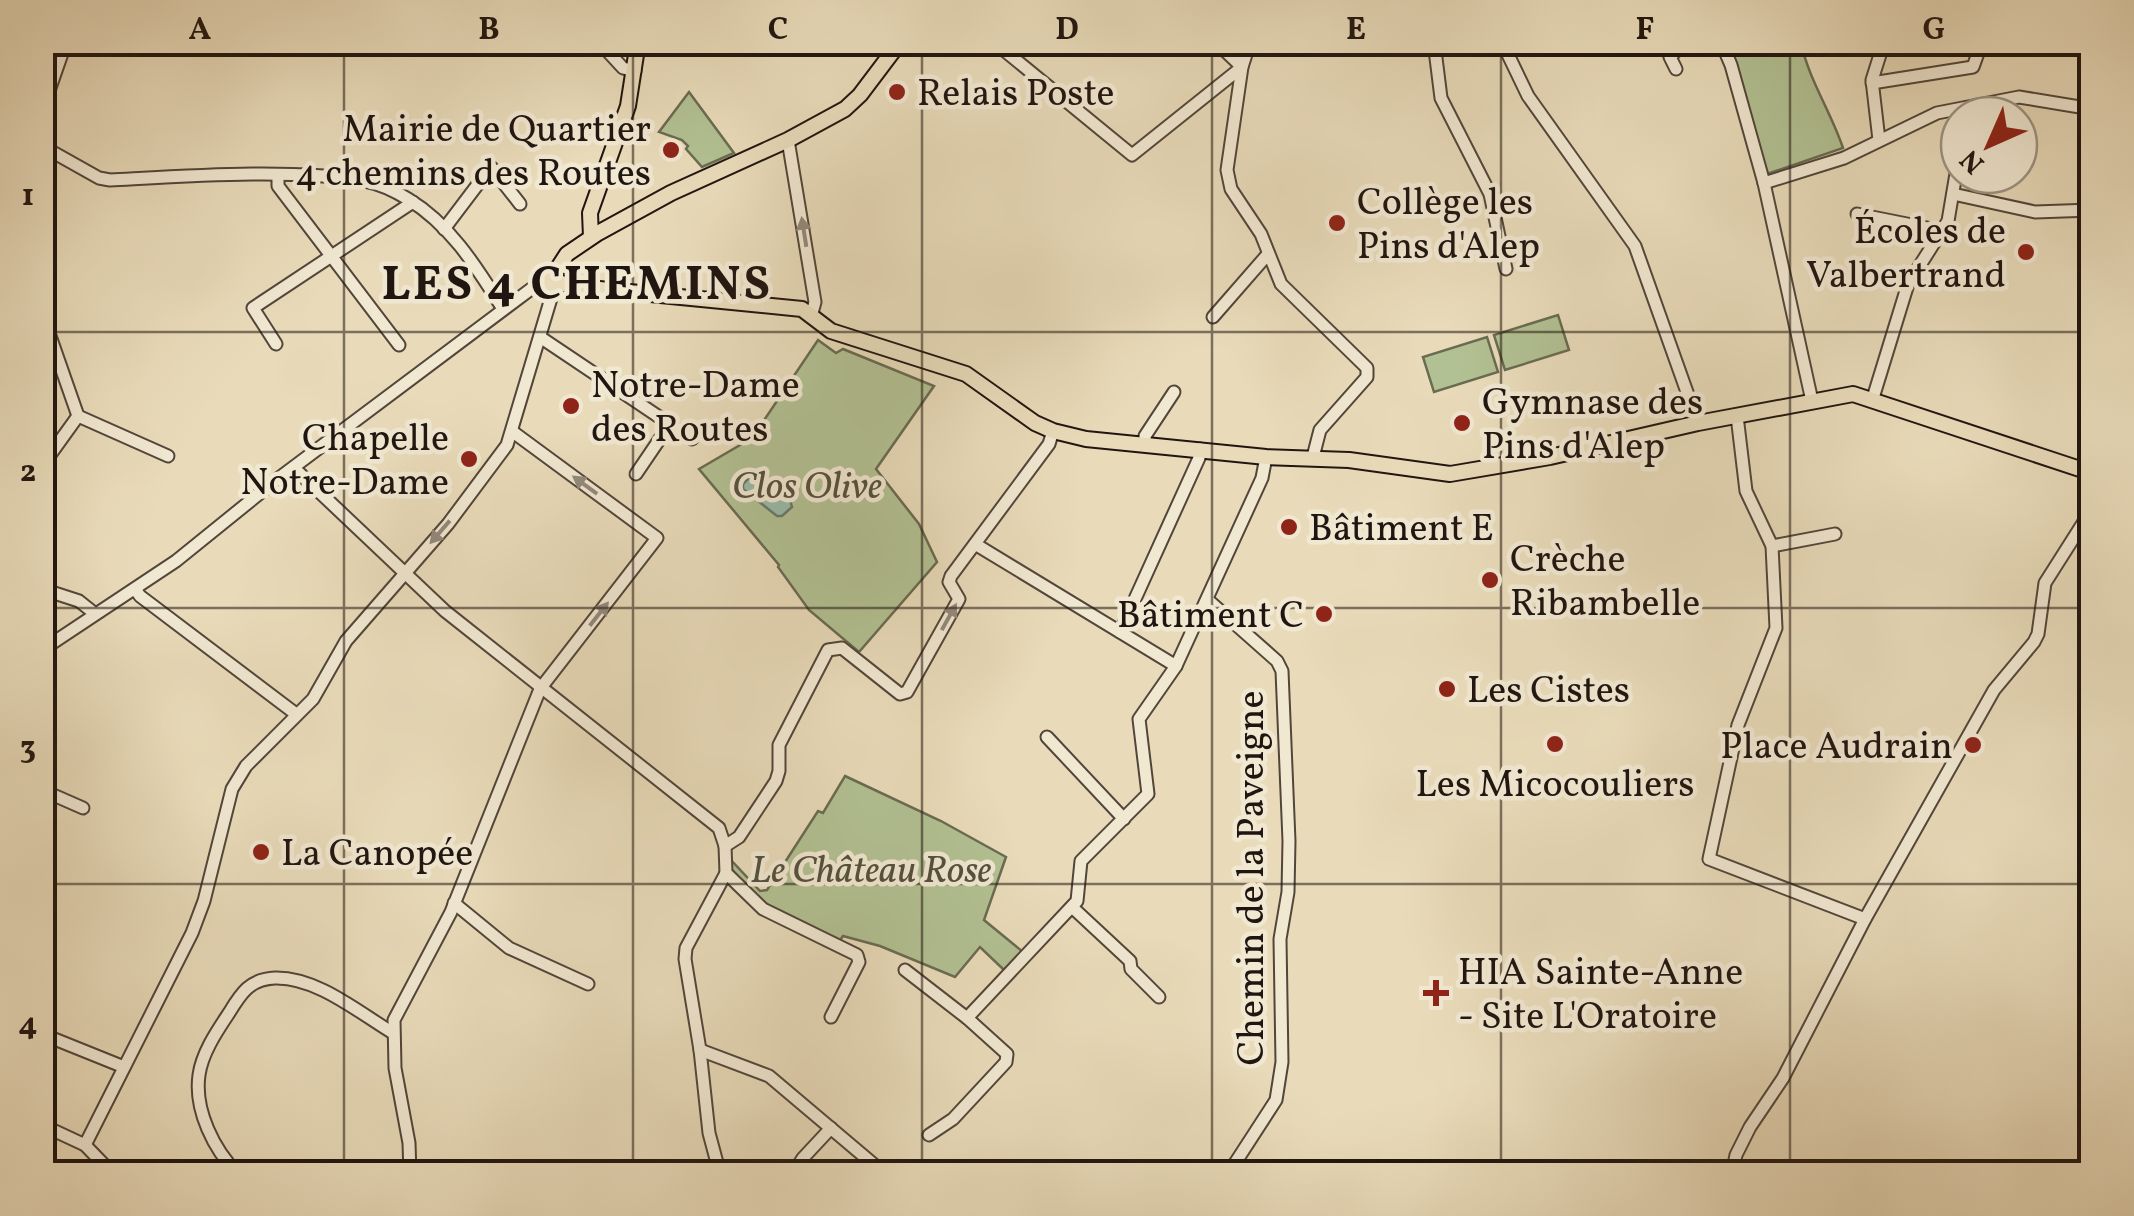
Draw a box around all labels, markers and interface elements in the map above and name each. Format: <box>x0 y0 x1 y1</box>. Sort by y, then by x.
text: A <box>189 9 212 53</box>
text: B <box>478 9 500 53</box>
text: C <box>768 9 788 53</box>
text: D <box>1055 9 1079 53</box>
text: E <box>1346 9 1366 53</box>
text: F <box>1636 9 1655 53</box>
text: G <box>1923 9 1945 53</box>
place label: Relais Poste <box>917 69 1115 122</box>
marker: Relais Poste <box>886 81 908 103</box>
north arrow <box>1939 95 2039 195</box>
place label: Mairie de Quartier 4 chemins des Routes <box>295 105 651 202</box>
marker: Mairie de Quartier 4 chemins des Routes <box>660 139 682 161</box>
text: N <box>1952 140 1994 182</box>
text: 1 <box>22 175 34 219</box>
place label: Collège les Pins d'Alep <box>1357 178 1540 275</box>
place label: Écoles de Valbertrand <box>1806 207 2006 304</box>
marker: Collège les Pins d'Alep <box>1326 212 1348 234</box>
one-way arrow <box>795 215 811 247</box>
marker: Écoles de Valbertrand <box>2015 241 2037 263</box>
district label: LES 4 CHEMINS <box>381 253 773 320</box>
place label: Notre-Dame des Routes <box>591 361 800 458</box>
place label: Gymnase des Pins d'Alep <box>1482 378 1703 475</box>
marker: Notre-Dame des Routes <box>560 395 582 417</box>
marker: Gymnase des Pins d'Alep <box>1451 412 1473 434</box>
place label: Chapelle Notre-Dame <box>240 414 449 511</box>
marker: Chapelle Notre-Dame <box>458 448 480 470</box>
text: 2 <box>20 451 36 495</box>
park label: Clos Olive <box>732 462 882 515</box>
one-way arrow <box>572 476 598 496</box>
place label: Bâtiment E <box>1309 504 1494 557</box>
marker: Bâtiment E <box>1278 516 1300 538</box>
one-way arrow <box>430 519 452 544</box>
place label: Crèche Ribambelle <box>1510 535 1700 632</box>
marker: Crèche Ribambelle <box>1479 569 1501 591</box>
place label: Bâtiment C <box>1117 591 1304 644</box>
one-way arrow <box>588 601 608 627</box>
one-way arrow <box>940 603 957 631</box>
marker: Bâtiment C <box>1313 603 1335 625</box>
place label: Les Cistes <box>1467 666 1630 719</box>
marker: Les Cistes <box>1436 678 1458 700</box>
street label: Chemin de la Paveigne <box>1227 691 1280 1065</box>
place label: Place Audrain <box>1720 722 1953 775</box>
text: 3 <box>20 728 36 772</box>
marker: Les Micocouliers <box>1544 733 1566 755</box>
marker: Place Audrain <box>1962 734 1984 756</box>
place label: Les Micocouliers <box>1416 760 1694 813</box>
place label: La Canopée <box>281 829 473 882</box>
marker: La Canopée <box>250 841 272 863</box>
park label: Le Château Rose <box>751 846 992 899</box>
place label: HIA Sainte-Anne - Site L'Oratoire <box>1458 948 1743 1045</box>
marker: HIA Sainte-Anne - Site L'Oratoire <box>1423 980 1449 1006</box>
text: 4 <box>18 1004 38 1048</box>

